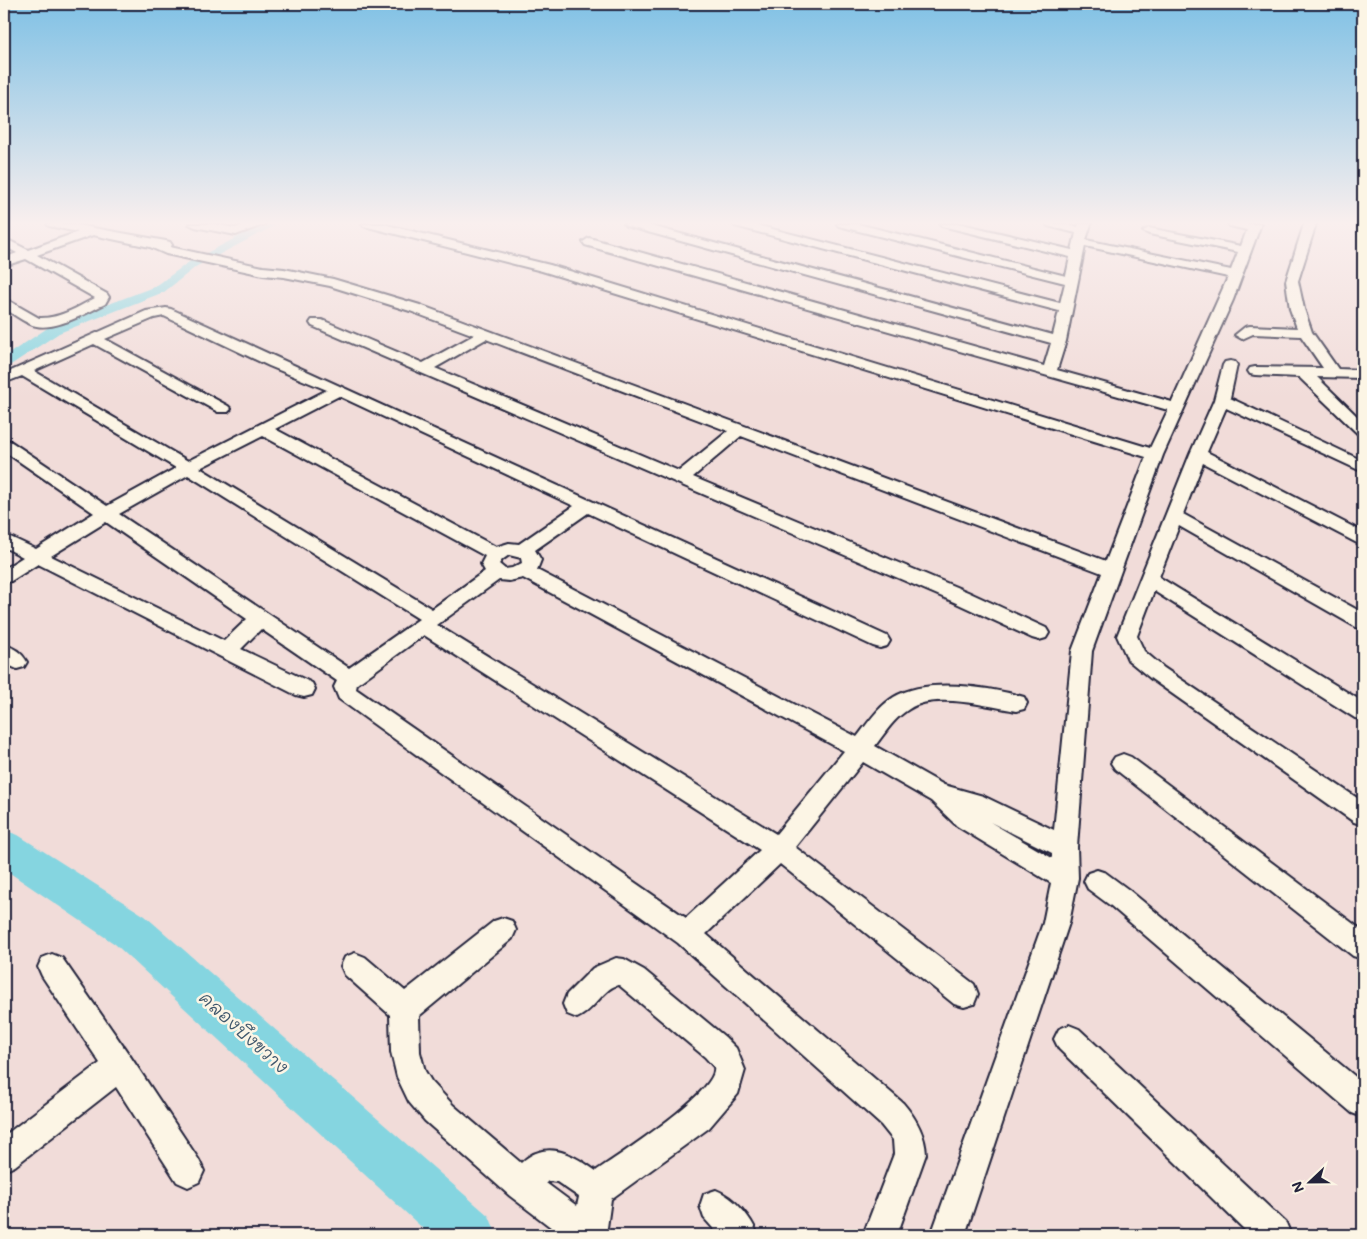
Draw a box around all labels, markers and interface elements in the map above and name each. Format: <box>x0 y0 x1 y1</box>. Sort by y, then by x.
water label: คลองบึงขวาง <box>194 986 294 1078</box>
north arrow <box>1284 1156 1334 1206</box>
text: N <box>1287 1179 1308 1196</box>

